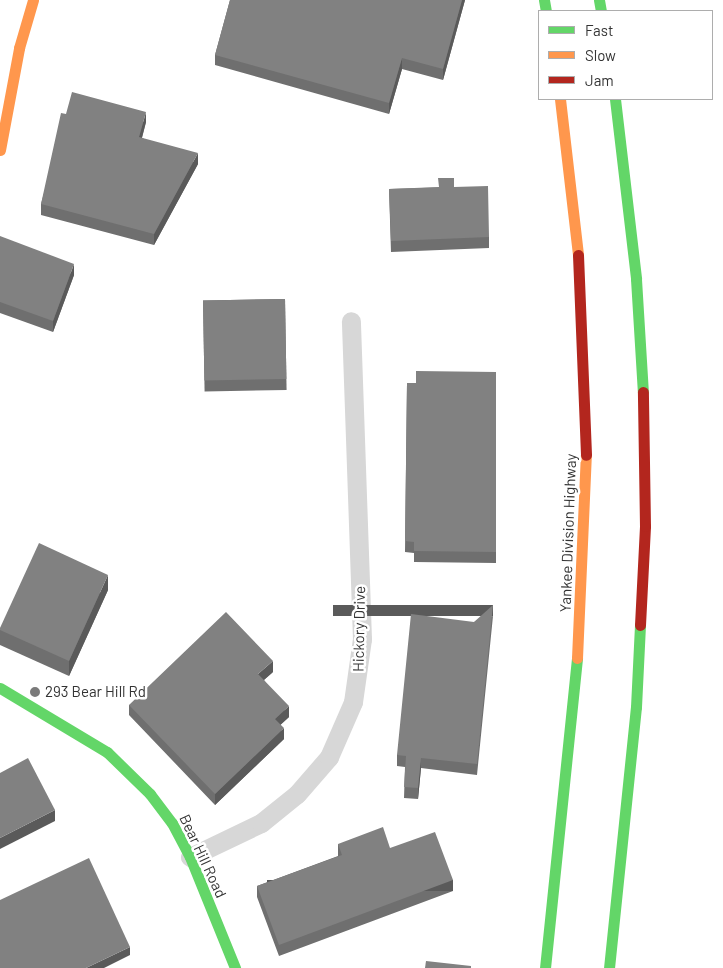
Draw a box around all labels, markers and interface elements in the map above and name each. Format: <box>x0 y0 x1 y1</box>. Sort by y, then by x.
legend <box>538 10 713 100</box>
text: Fast <box>585 21 613 39</box>
text: Slow <box>585 46 616 64</box>
text: Jam <box>585 71 614 89</box>
street label: Yankee Division Highway <box>556 453 580 613</box>
street label: Hickory Drive <box>349 586 369 672</box>
place label: 293 Bear Hill Rd <box>45 683 146 701</box>
marker: 293 Bear Hill Rd <box>29 686 41 698</box>
street label: Bear Hill Road <box>176 811 230 901</box>

